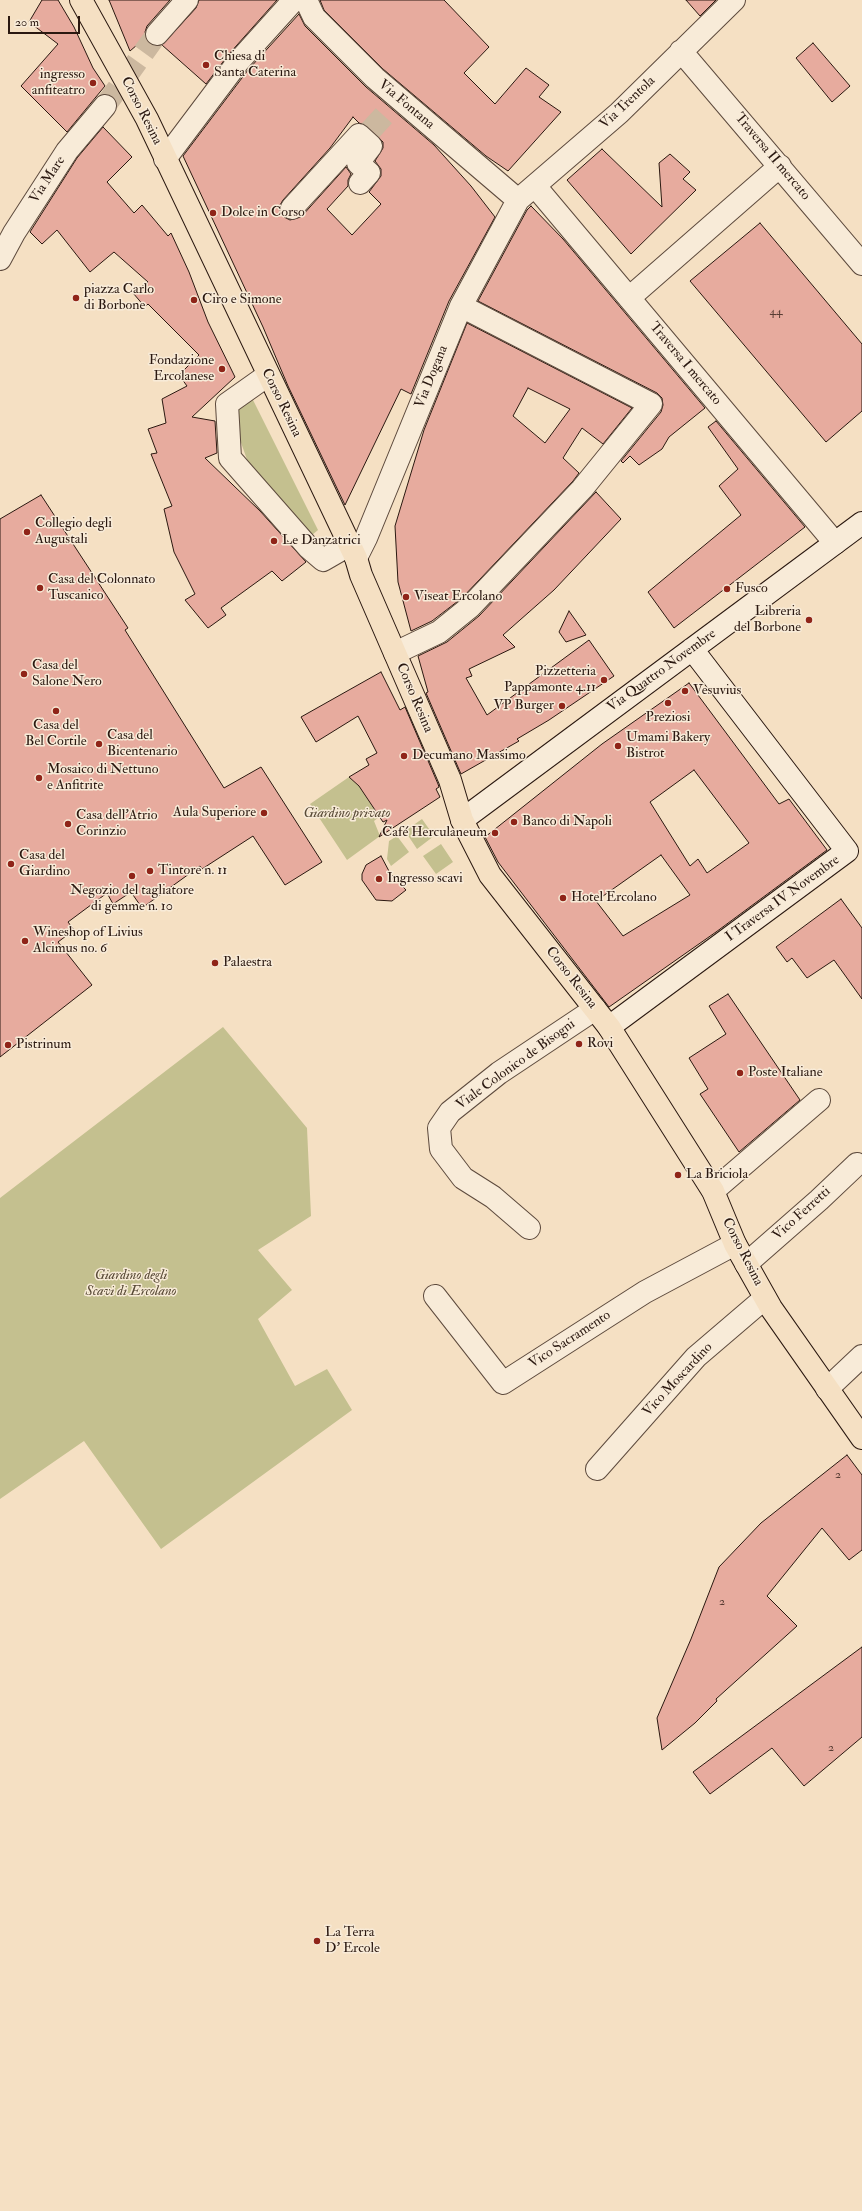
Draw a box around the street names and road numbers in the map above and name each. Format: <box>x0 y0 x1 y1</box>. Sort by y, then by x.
street label: Via Trentola <box>597 73 659 133</box>
street label: Corso Resina <box>117 74 165 148</box>
street label: Via Fontana <box>375 77 437 133</box>
street label: Traversa II mercato <box>731 110 813 204</box>
street label: Via Mare <box>27 153 69 207</box>
street label: Traversa I mercato <box>645 319 725 409</box>
street label: Via Dogana <box>412 343 452 411</box>
street label: Corso Resina <box>257 366 305 440</box>
street label: Via Quattro Novembre <box>604 626 720 716</box>
street label: Corso Resina <box>392 661 436 735</box>
street label: I Traversa IV Novembre <box>723 852 843 946</box>
street label: Corso Resina <box>542 944 600 1012</box>
street label: Viale Colonico de Bisogni <box>453 1016 579 1114</box>
street label: Vico Ferretti <box>770 1184 834 1244</box>
street label: Corso Resina <box>718 1215 766 1289</box>
street label: Vico Sacramento <box>526 1307 614 1373</box>
street label: Vico Moscardino <box>640 1340 716 1420</box>

